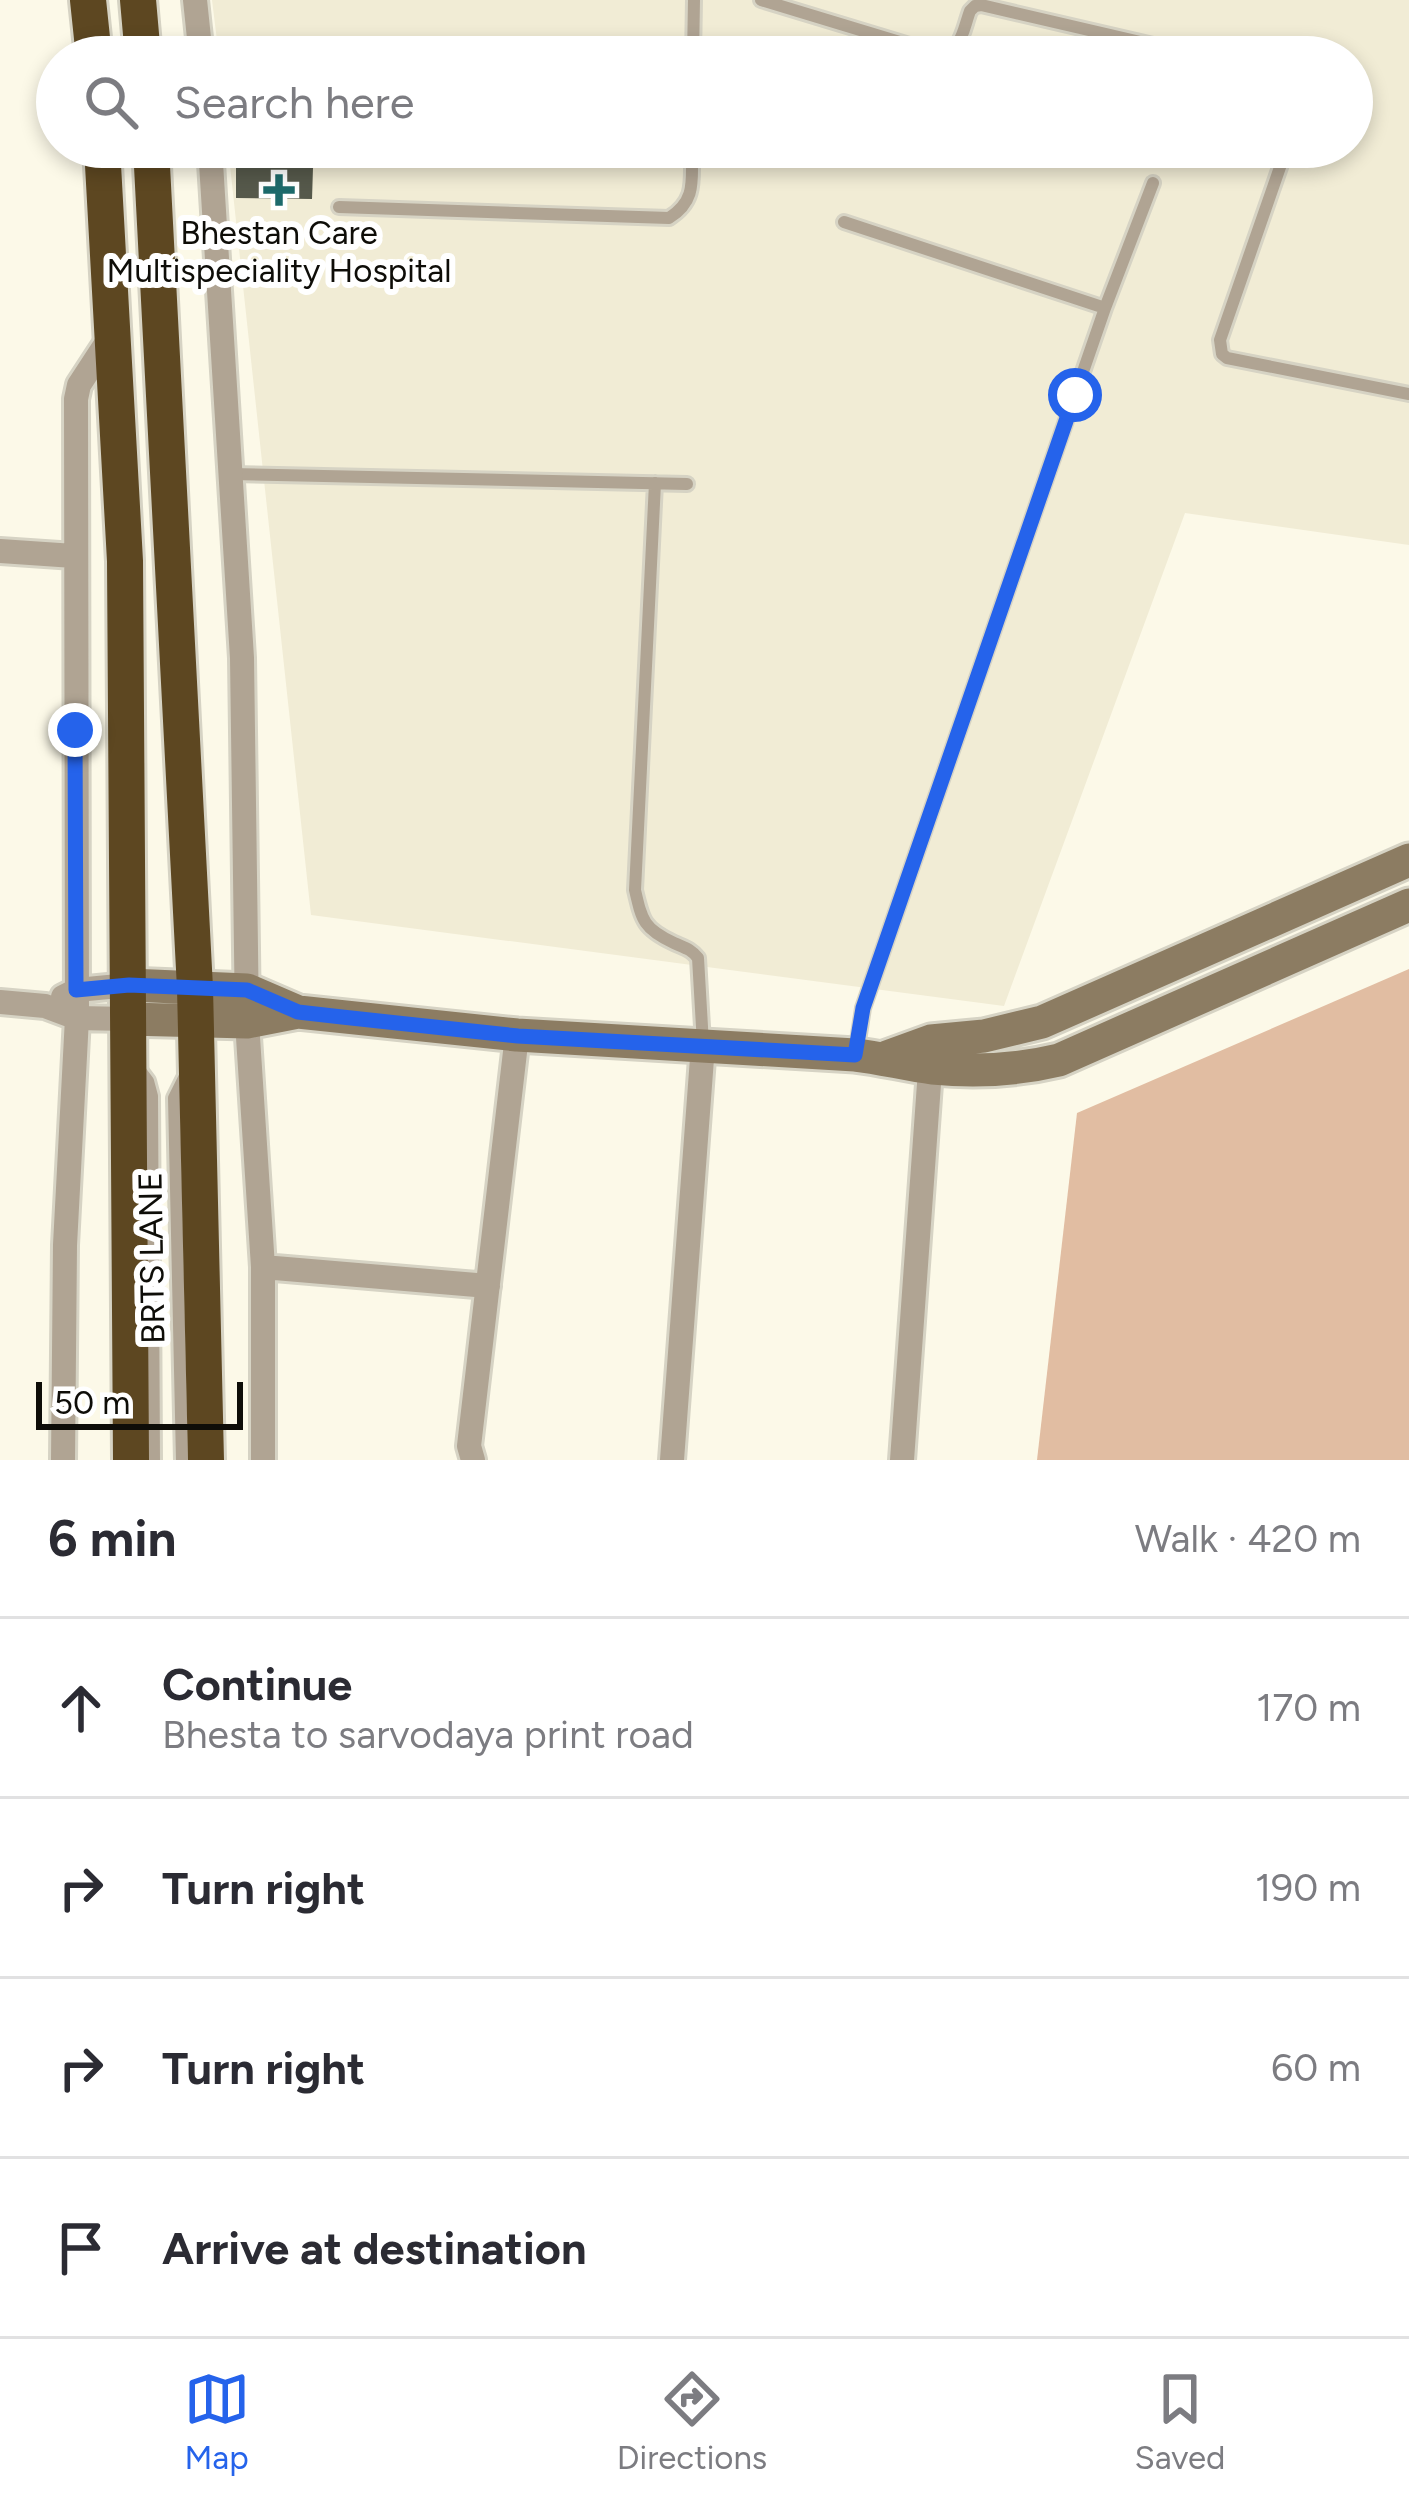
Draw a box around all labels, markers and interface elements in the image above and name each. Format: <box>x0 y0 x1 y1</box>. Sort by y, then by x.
search box <box>36 36 1373 168</box>
icon: search <box>78 69 144 135</box>
text: Search here <box>174 75 414 129</box>
marker: Bhestan Care Multispeciality Hospital <box>263 174 295 206</box>
place label: Bhestan Care Multispeciality Hospital <box>107 213 451 290</box>
route start <box>1048 368 1102 422</box>
route end <box>48 703 102 757</box>
street label: BRTS LANE <box>131 1172 172 1344</box>
scale bar <box>36 1376 243 1429</box>
text: 50 m <box>54 1383 130 1422</box>
text: 6 min <box>48 1508 177 1569</box>
text: Walk · 420 m <box>1135 1515 1361 1562</box>
text: Continue <box>162 1657 352 1711</box>
icon: ahead <box>48 1675 114 1741</box>
text: 170 m <box>1256 1684 1361 1731</box>
text: Bhesta to sarvodaya print road <box>162 1711 694 1758</box>
icon: right <box>48 1855 114 1921</box>
text: Turn right <box>162 1861 365 1915</box>
text: 190 m <box>1255 1864 1361 1911</box>
icon: right <box>48 2035 114 2101</box>
text: Turn right <box>162 2041 365 2095</box>
text: 60 m <box>1271 2044 1361 2091</box>
icon: arrive <box>48 2215 114 2281</box>
text: Arrive at destination <box>162 2221 586 2275</box>
tab: Map <box>184 2366 250 2477</box>
tab: Directions <box>617 2366 767 2477</box>
tab: Saved <box>1134 2366 1225 2477</box>

